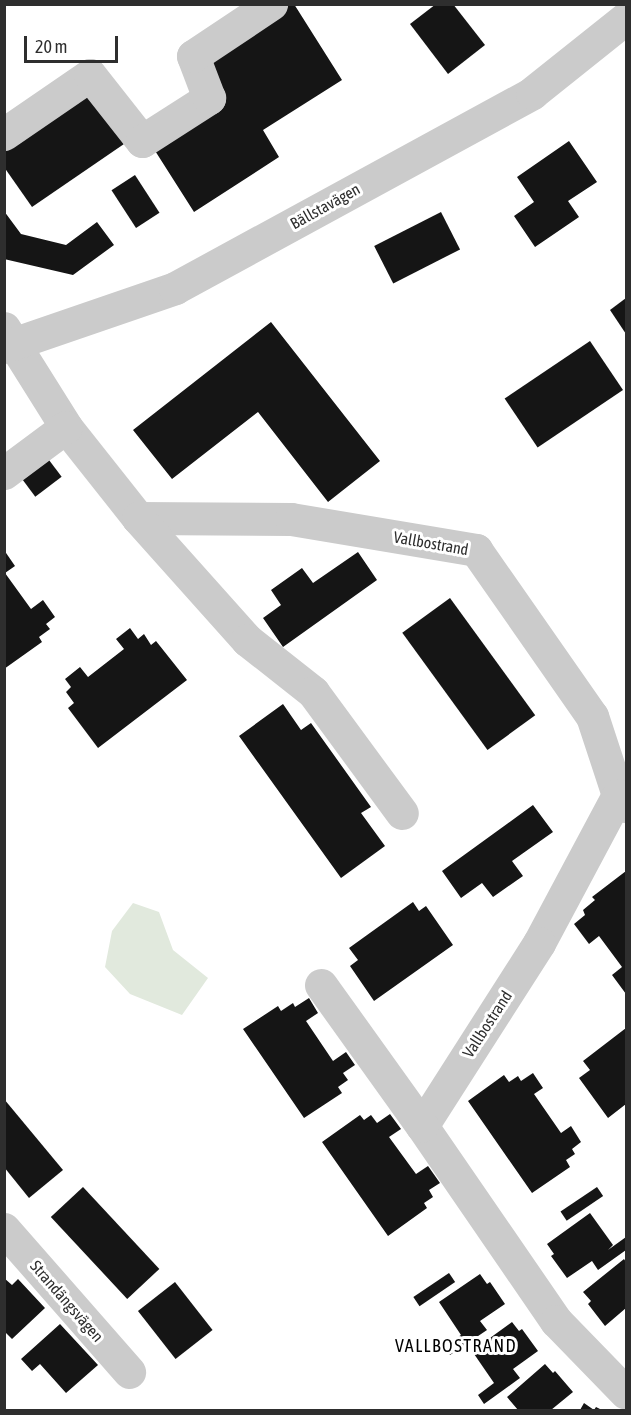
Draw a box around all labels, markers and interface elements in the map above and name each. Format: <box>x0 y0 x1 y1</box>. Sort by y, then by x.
scale bar <box>27 24 122 62</box>
text: 20 m <box>35 36 67 57</box>
street label: Bällstavägen <box>287 179 363 233</box>
street label: Vallbostrand <box>392 527 470 559</box>
street label: Vallbostrand <box>458 987 516 1061</box>
street label: Strandängsvägen <box>26 1256 108 1346</box>
district label: VALLBOSTRAND <box>395 1335 517 1357</box>

